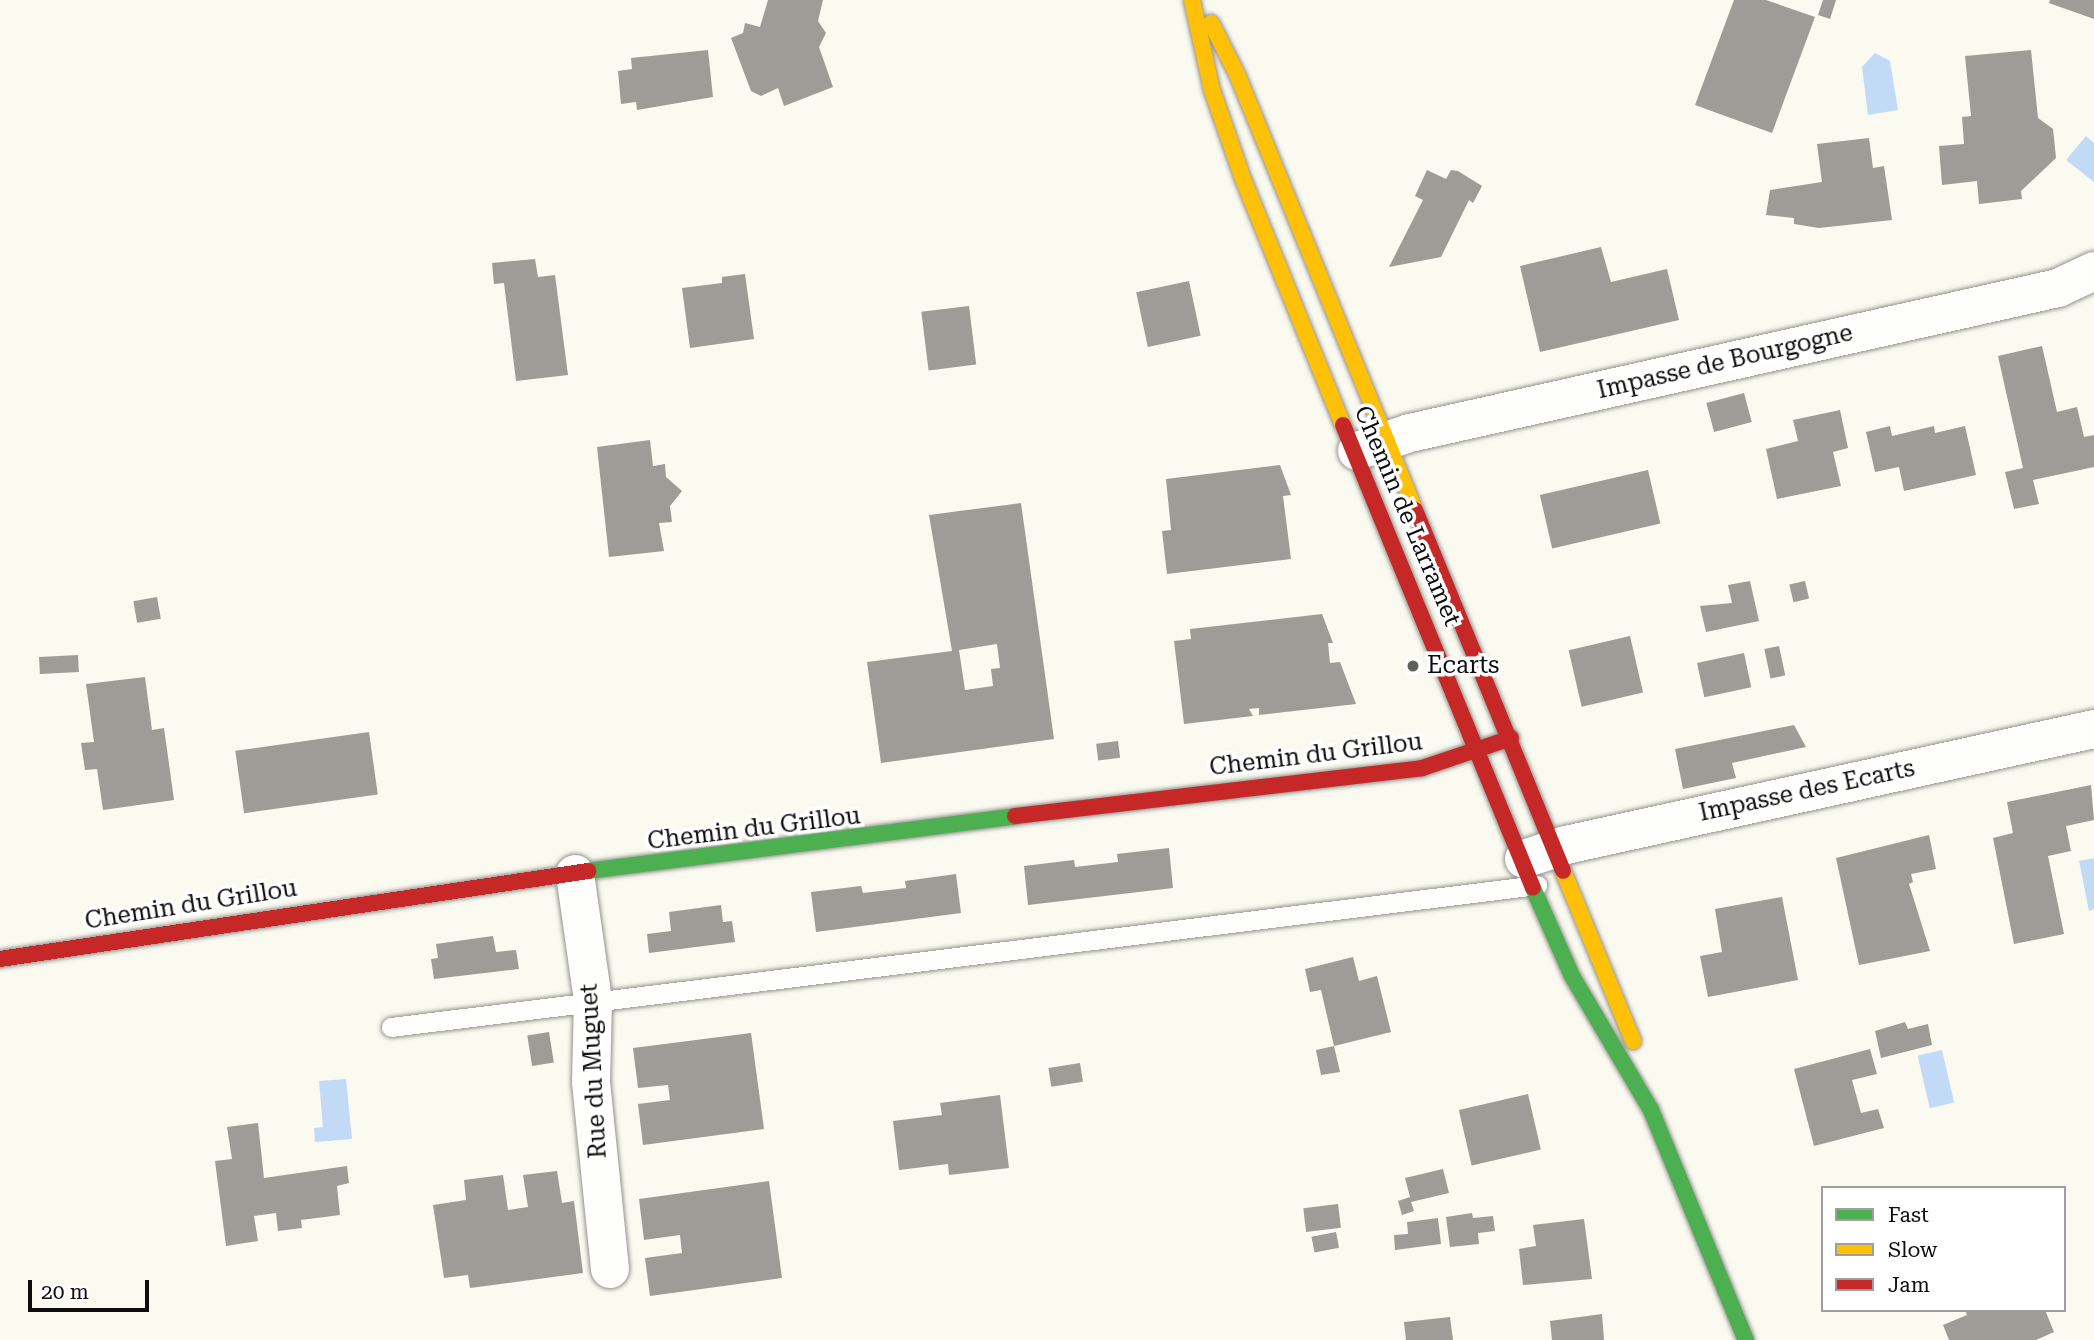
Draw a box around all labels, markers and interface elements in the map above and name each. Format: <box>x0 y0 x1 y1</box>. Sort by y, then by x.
street label: Impasse de Bourgogne <box>1595 319 1855 405</box>
street label: Chemin de Larramet <box>1348 402 1466 630</box>
place label: Ecarts <box>1427 652 1500 680</box>
marker: Ecarts <box>1405 658 1421 674</box>
street label: Chemin du Grillou <box>1208 728 1424 782</box>
street label: Impasse des Ecarts <box>1697 754 1917 828</box>
street label: Chemin du Grillou <box>646 802 862 856</box>
street label: Chemin du Grillou <box>83 874 299 936</box>
street label: Rue du Muguet <box>575 983 613 1159</box>
legend <box>1821 1186 2066 1312</box>
text: Fast <box>1888 1203 1929 1227</box>
text: Slow <box>1888 1238 1937 1262</box>
scale bar <box>32 1266 152 1310</box>
text: Jam <box>1888 1273 1930 1297</box>
text: 20 m <box>41 1280 89 1304</box>

